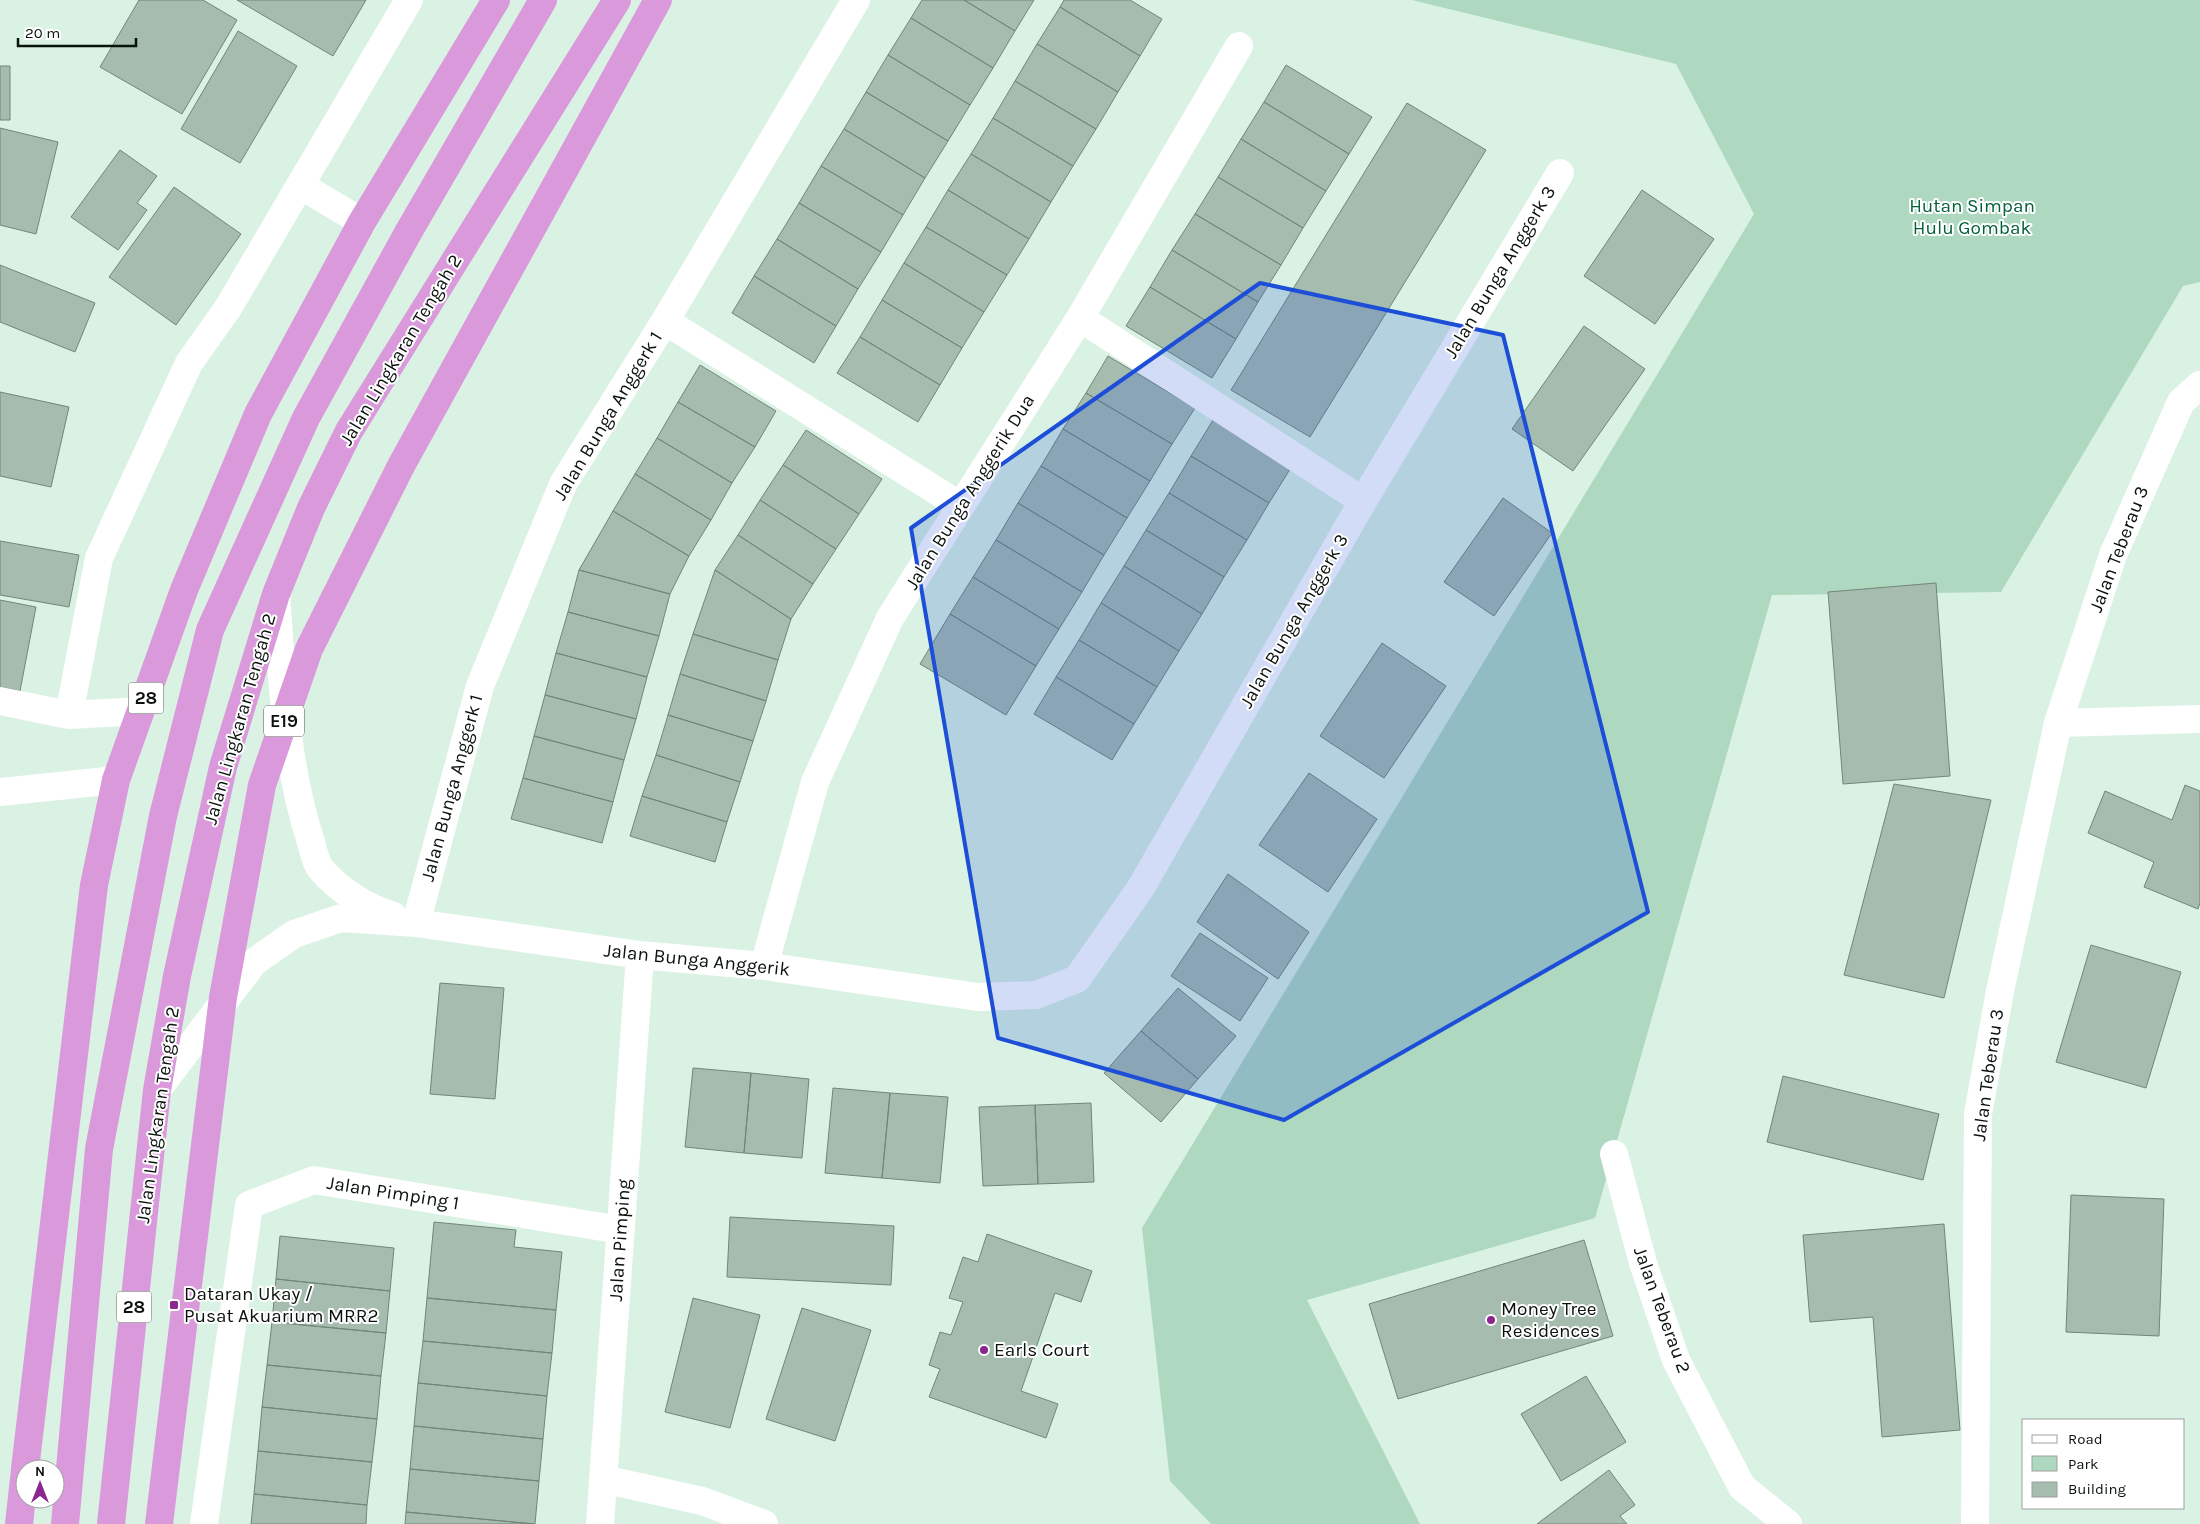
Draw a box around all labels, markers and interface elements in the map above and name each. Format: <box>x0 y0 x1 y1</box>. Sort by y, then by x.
scale bar <box>18 15 135 47</box>
text: 20 m <box>25 24 60 42</box>
street label: Jalan Bunga Anggerk 3 <box>1440 182 1560 362</box>
park label: Hutan Simpan Hulu Gombak <box>1909 195 2035 239</box>
street label: Jalan Lingkaran Tengah 2 <box>335 251 467 449</box>
street label: Jalan Bunga Anggerk 1 <box>549 328 667 504</box>
street label: Jalan Bunga Anggerik Dua <box>901 390 1039 594</box>
street label: Jalan Teberau 3 <box>2085 483 2153 615</box>
street label: Jalan Bunga Anggerk 3 <box>1235 530 1353 712</box>
street label: Jalan Lingkaran Tengah 2 <box>199 611 281 827</box>
road number: 28 <box>128 682 164 714</box>
street label: Jalan Bunga Anggerk 1 <box>416 692 488 884</box>
road number: E19 <box>264 706 304 736</box>
street label: Jalan Bunga Anggerik <box>603 939 792 981</box>
street label: Jalan Lingkaran Tengah 2 <box>132 1005 184 1225</box>
street label: Jalan Teberau 3 <box>1968 1007 2008 1143</box>
street label: Jalan Pimping 1 <box>325 1172 461 1214</box>
street label: Jalan Pimping <box>605 1178 635 1302</box>
street label: Jalan Teberau 2 <box>1629 1244 1695 1376</box>
place label: Dataran Ukay / Pusat Akuarium MRR2 <box>184 1283 378 1327</box>
road number: 28 <box>116 1291 152 1322</box>
place label: Money Tree Residences <box>1501 1298 1600 1342</box>
marker: Dataran Ukay / Pusat Akuarium MRR2 <box>168 1299 180 1311</box>
marker: Money Tree Residences <box>1485 1314 1497 1326</box>
place label: Earls Court <box>994 1339 1089 1361</box>
marker: Earls Court <box>978 1344 990 1356</box>
legend <box>2022 1419 2185 1509</box>
text: Road <box>2068 1430 2103 1448</box>
text: Park <box>2068 1455 2098 1473</box>
north arrow <box>15 1459 65 1509</box>
text: N <box>35 1463 45 1480</box>
text: Building <box>2068 1480 2126 1498</box>

